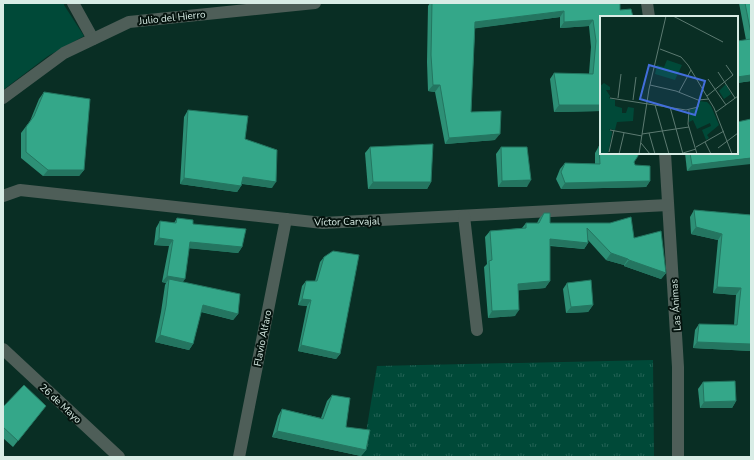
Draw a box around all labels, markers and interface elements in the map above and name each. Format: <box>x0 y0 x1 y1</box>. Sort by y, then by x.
street label: Julio del Hierro <box>137 7 207 29</box>
inset map <box>600 16 738 154</box>
street label: Víctor Carvajal <box>313 214 380 230</box>
street label: Las Ánimas <box>667 278 685 331</box>
street label: Flavio Alfaro <box>251 308 275 368</box>
street label: 26 de Mayo <box>36 381 85 427</box>

